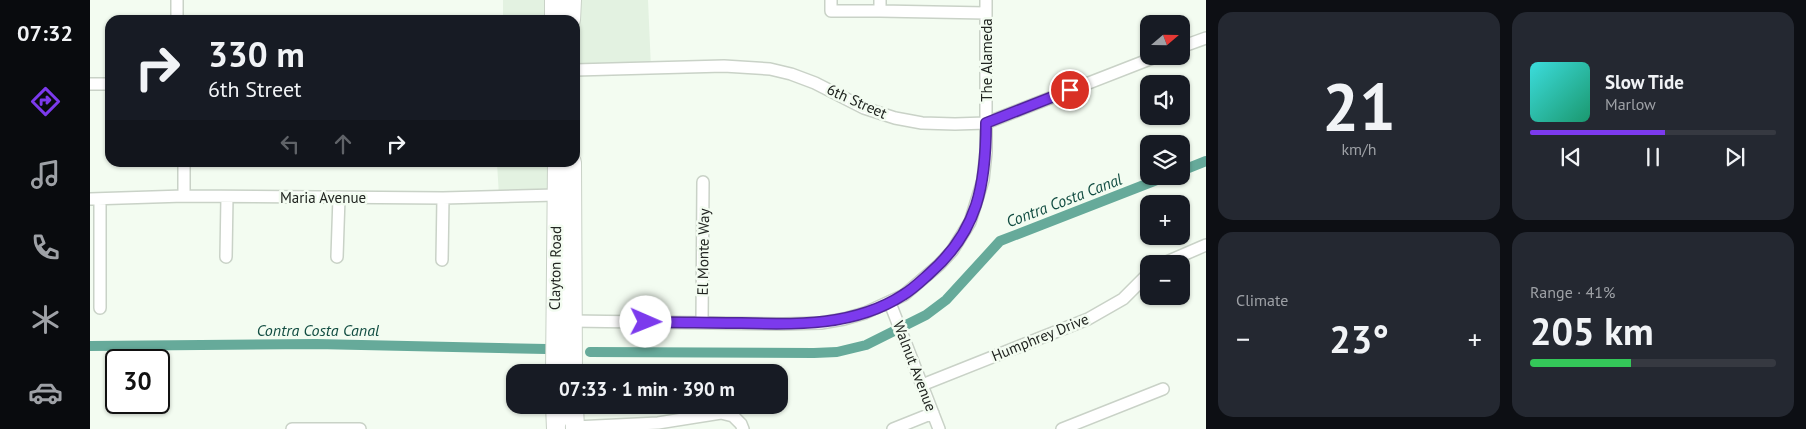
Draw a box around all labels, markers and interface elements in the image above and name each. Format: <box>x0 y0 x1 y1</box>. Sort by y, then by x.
north arrow <box>1140 15 1190 65</box>
map controls <box>1140 15 1190 305</box>
street label: The Alameda <box>977 18 996 102</box>
text: 07:32 <box>17 19 73 47</box>
text: 330 m <box>208 31 305 77</box>
icon: right <box>125 35 190 100</box>
text: 21 <box>1322 64 1396 148</box>
pin <box>1049 69 1091 111</box>
text: Slow Tide <box>1605 70 1684 94</box>
text: 6th Street <box>208 75 302 103</box>
button: sound <box>1140 75 1190 125</box>
icon: arrive <box>1056 76 1084 104</box>
street label: 6th Street <box>824 79 890 123</box>
icon: directions <box>28 84 63 119</box>
text: Marlow <box>1605 94 1656 114</box>
icon: left <box>276 130 304 158</box>
icon: ahead <box>329 130 357 158</box>
icon: right <box>382 130 410 158</box>
button: layers <box>1140 135 1190 185</box>
text: km/h <box>1341 139 1377 159</box>
icon: previous <box>1557 143 1585 171</box>
icon: pause <box>1639 143 1667 171</box>
icon: next <box>1721 143 1749 171</box>
icon: music <box>28 157 63 192</box>
water label: Contra Costa Canal <box>1003 168 1125 231</box>
street label: Maria Avenue <box>280 188 366 207</box>
button: + <box>1140 195 1190 245</box>
street label: El Monte Way <box>693 208 713 296</box>
street label: Clayton Road <box>545 226 565 310</box>
icon: phone <box>28 230 63 265</box>
button: − <box>1140 255 1190 305</box>
text: Range · 41% <box>1530 282 1615 302</box>
text: Climate <box>1236 290 1288 310</box>
position arrow <box>619 295 671 347</box>
icon: climate <box>28 302 63 337</box>
text: 205 km <box>1530 306 1654 355</box>
street label: Humphrey Drive <box>989 309 1091 365</box>
text: 23° <box>1329 314 1389 363</box>
street label: Walnut Avenue <box>889 318 941 414</box>
water label: Contra Costa Canal <box>257 320 380 340</box>
text: − <box>1236 320 1250 357</box>
text: + <box>1468 320 1482 357</box>
speed limit sign: 30 <box>105 349 170 414</box>
icon: car <box>28 375 63 410</box>
text: 07:33 · 1 min · 390 m <box>559 377 735 401</box>

